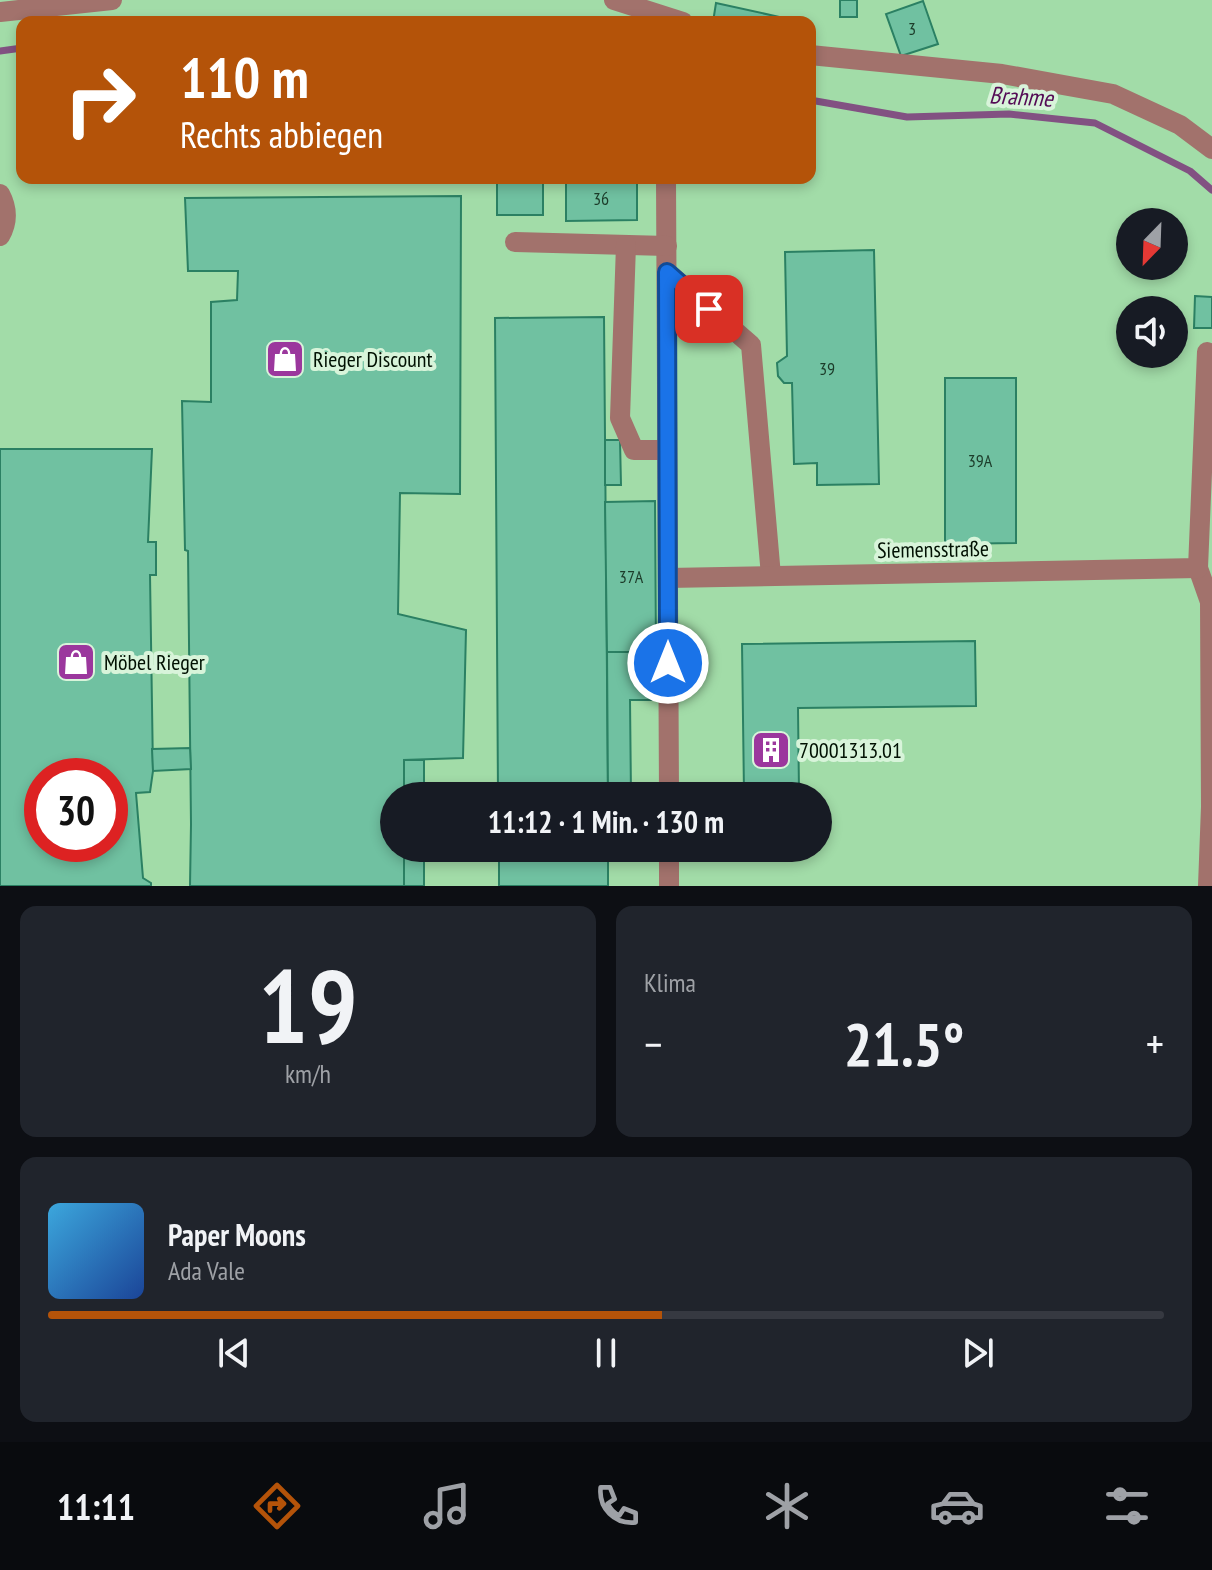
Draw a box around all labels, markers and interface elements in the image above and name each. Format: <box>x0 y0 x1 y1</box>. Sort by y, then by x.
house number: 3 <box>908 17 916 40</box>
text: 110 m <box>180 41 309 113</box>
icon: right <box>48 48 152 152</box>
water label: Brahme <box>988 79 1056 114</box>
text: Rechts abbiegen <box>180 111 383 158</box>
house number: 36 <box>593 187 609 210</box>
north arrow <box>1116 208 1188 280</box>
map controls <box>1116 208 1188 368</box>
pin <box>675 275 743 343</box>
icon: arrive <box>687 287 731 331</box>
button: sound <box>1116 296 1188 368</box>
shop icon: Rieger Discount <box>264 338 306 380</box>
place label: Rieger Discount <box>313 345 433 373</box>
house number: 39 <box>819 357 835 380</box>
house number: 39A <box>968 449 993 472</box>
street label: Siemensstraße <box>877 534 989 564</box>
house number: 37A <box>619 565 644 588</box>
position arrow <box>626 621 710 705</box>
shop icon: Möbel Rieger <box>55 641 97 683</box>
place label: Möbel Rieger <box>104 648 205 676</box>
building icon: 70001313.01 <box>750 729 792 771</box>
place label: 70001313.01 <box>799 736 902 764</box>
speed limit sign: 30 <box>24 758 128 862</box>
text: 11:12 · 1 Min. · 130 m <box>488 802 724 841</box>
text: 19 <box>258 937 358 1072</box>
text: Klima <box>644 966 696 999</box>
text: 21.5° <box>844 1005 964 1083</box>
text: − <box>644 1015 662 1072</box>
text: + <box>1146 1015 1164 1072</box>
text: km/h <box>285 1057 331 1090</box>
text: Paper Moons <box>168 1215 306 1254</box>
text: Ada Vale <box>168 1254 245 1287</box>
icon: previous <box>212 1331 256 1375</box>
icon: pause <box>584 1331 628 1375</box>
icon: next <box>956 1331 1000 1375</box>
icon: directions <box>249 1478 305 1534</box>
icon: music <box>419 1478 475 1534</box>
icon: phone <box>589 1478 645 1534</box>
icon: climate <box>759 1478 815 1534</box>
icon: car <box>929 1478 985 1534</box>
icon: filters <box>1099 1478 1155 1534</box>
text: 11:11 <box>57 1483 135 1530</box>

